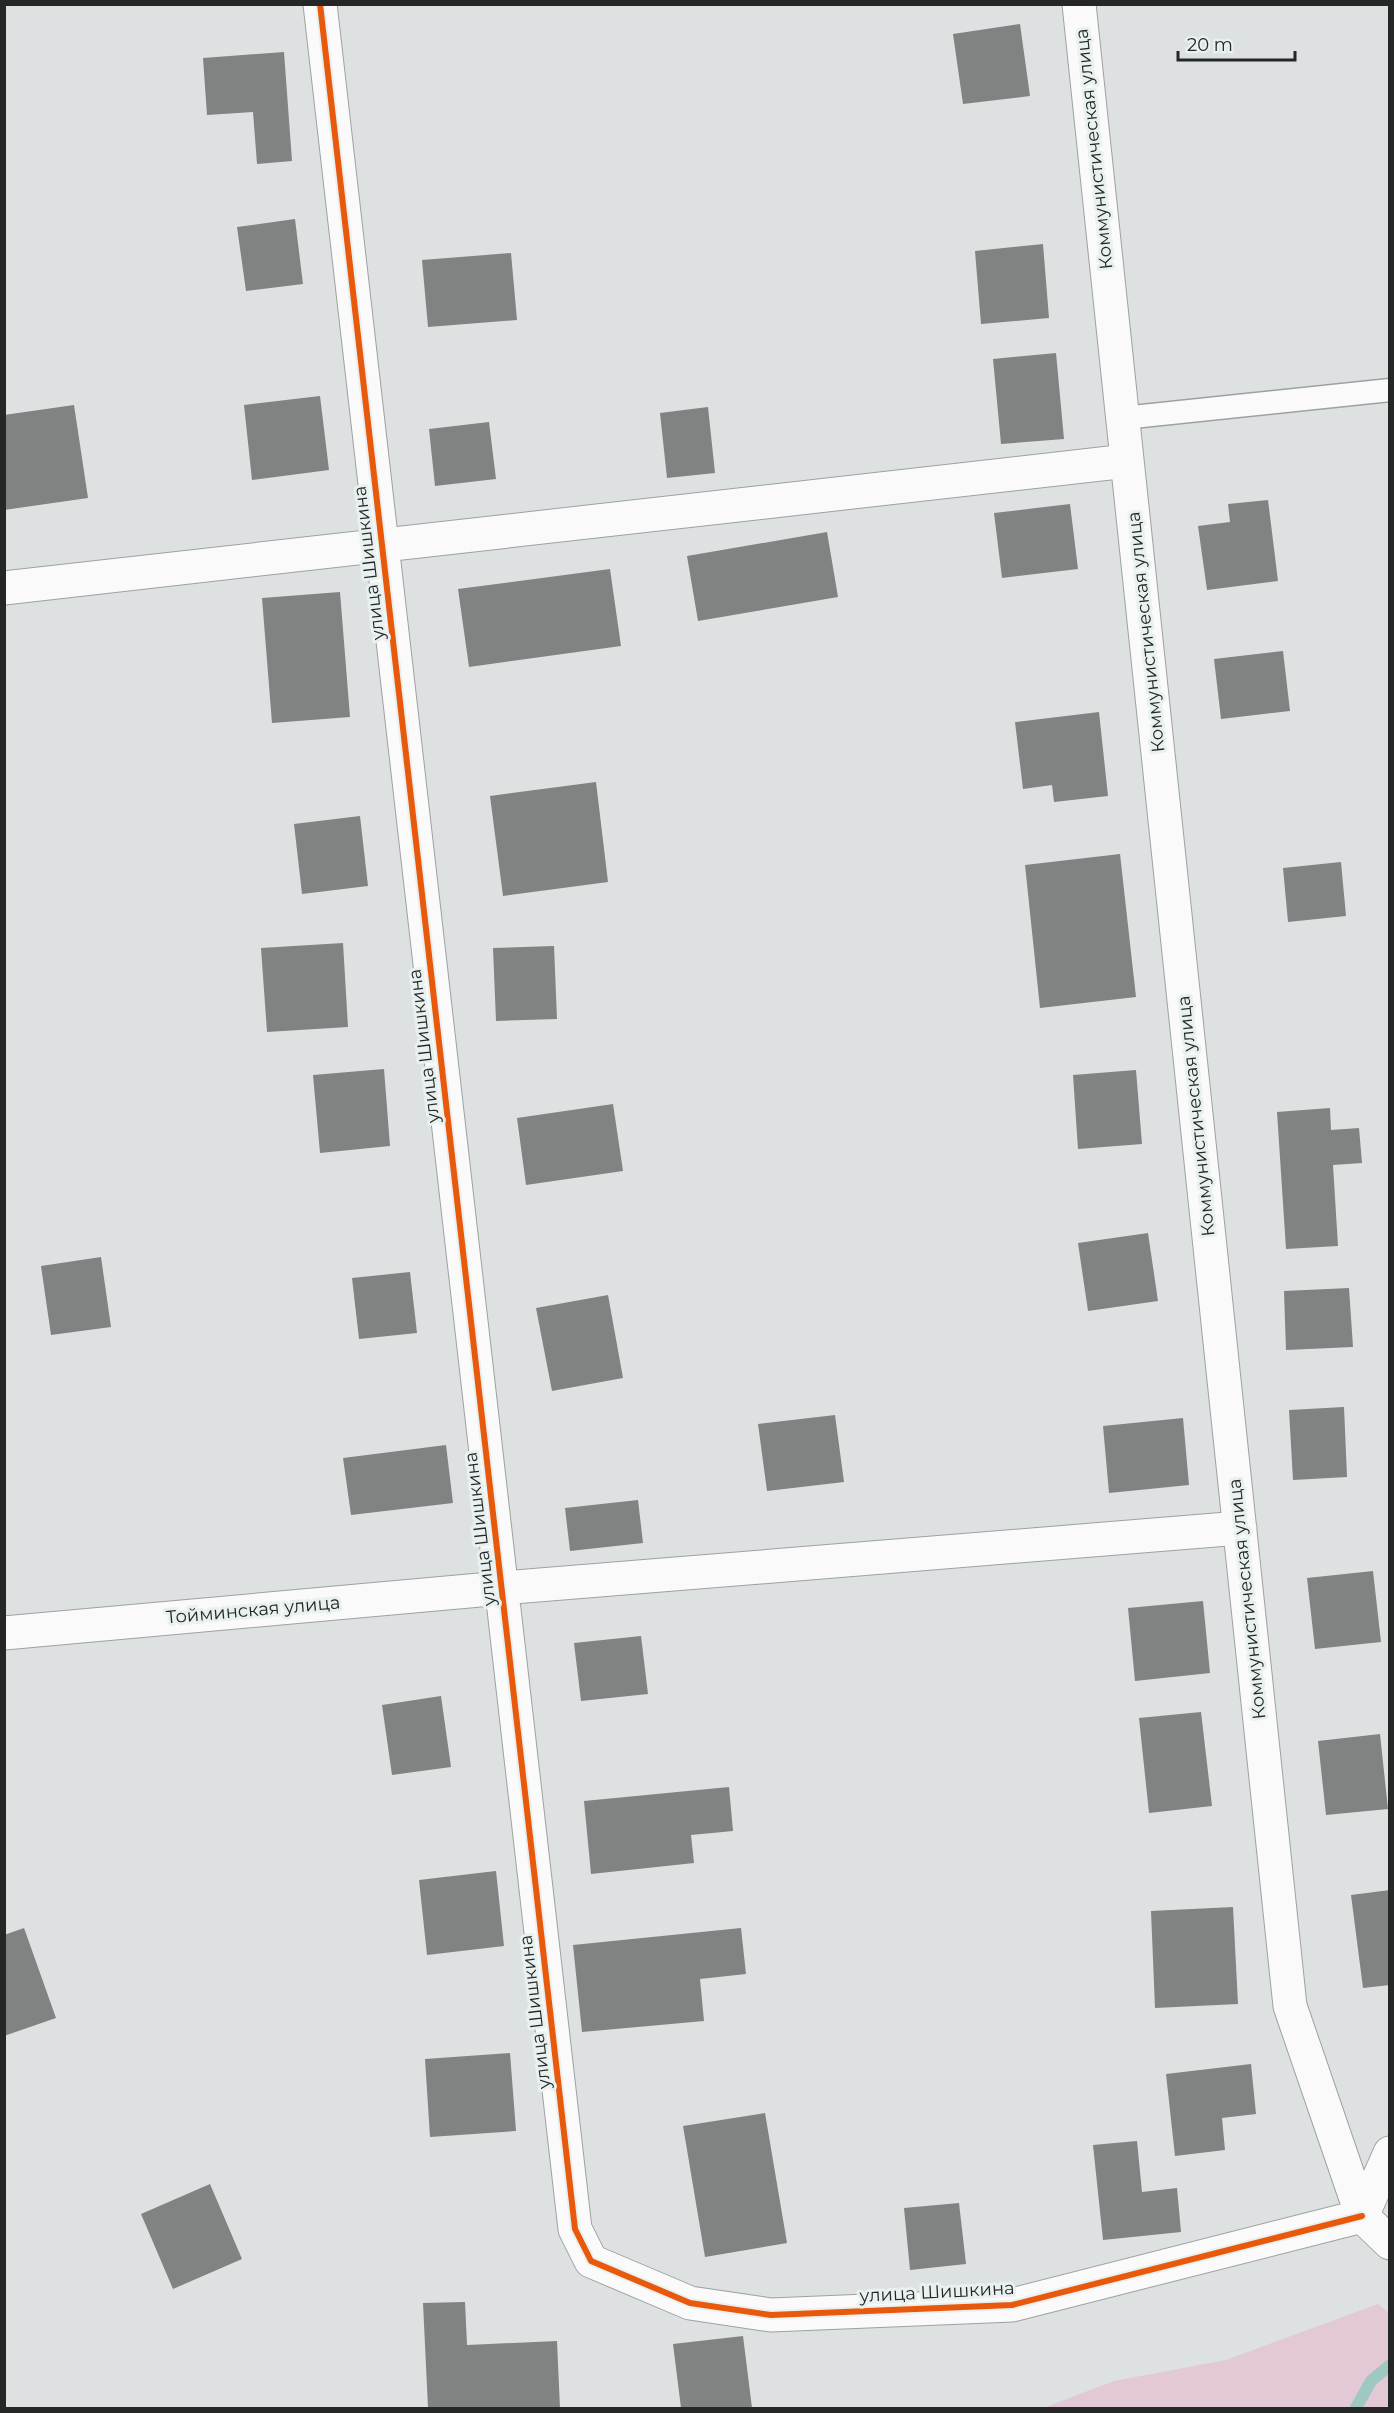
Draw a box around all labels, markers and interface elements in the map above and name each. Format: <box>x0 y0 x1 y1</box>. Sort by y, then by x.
scale bar <box>1178 24 1295 62</box>
street label: Коммунистическая улица <box>1070 27 1118 271</box>
text: 20 m <box>1187 34 1233 56</box>
street label: улица Шишкина <box>349 485 389 642</box>
street label: Коммунистическая улица <box>1122 510 1170 754</box>
street label: улица Шишкина <box>404 968 444 1125</box>
street label: Коммунистическая улица <box>1172 994 1220 1238</box>
street label: улица Шишкина <box>460 1451 500 1608</box>
street label: Коммунистическая улица <box>1223 1477 1271 1721</box>
street label: Тойминская улица <box>165 1591 341 1629</box>
street label: улица Шишкина <box>515 1934 555 2091</box>
street label: улица Шишкина <box>858 2277 1015 2307</box>

